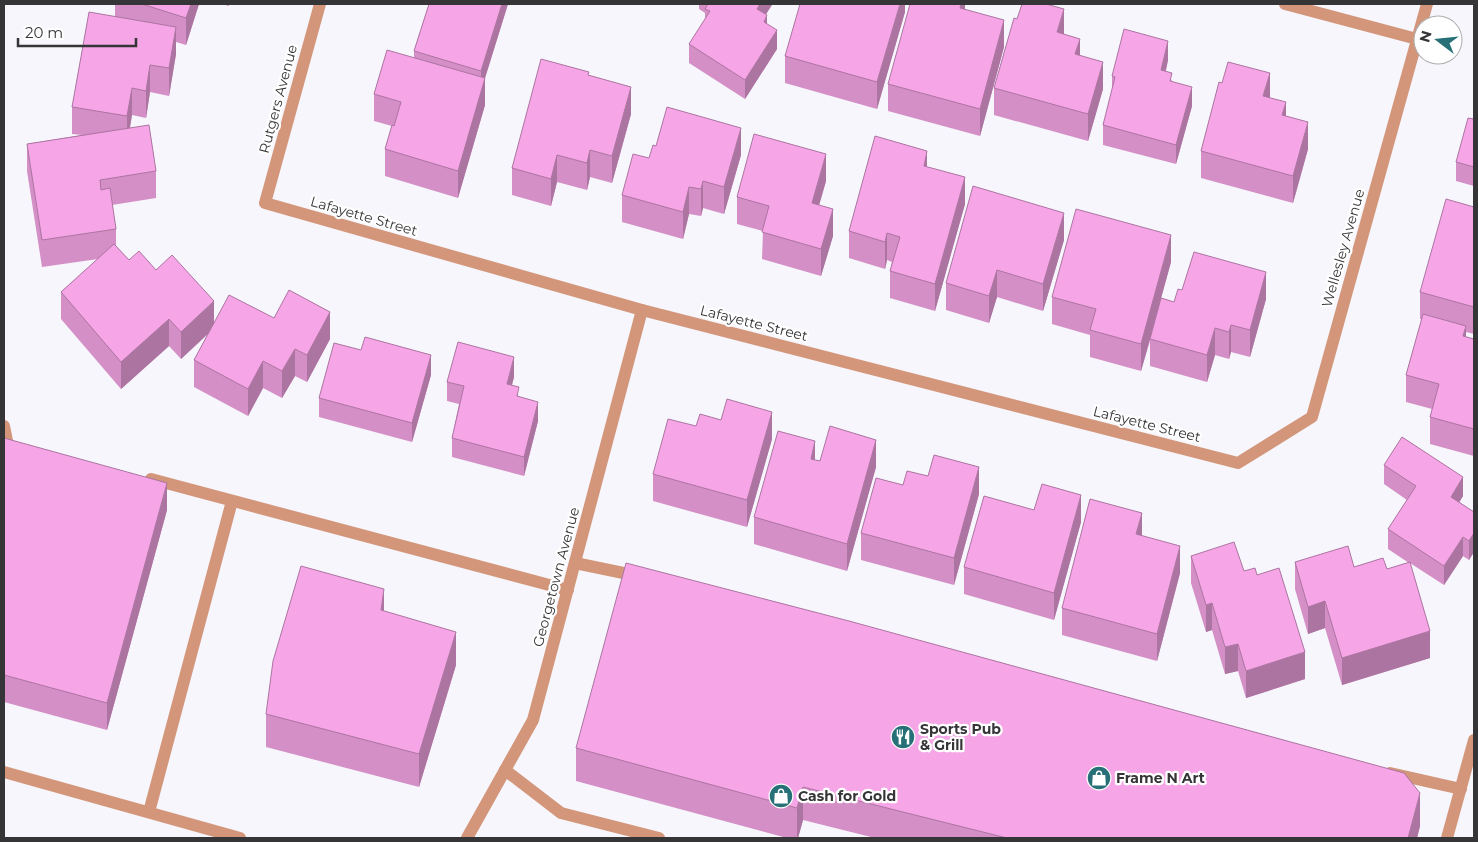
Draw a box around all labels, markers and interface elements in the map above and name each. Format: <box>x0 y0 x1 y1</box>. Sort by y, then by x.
scale bar <box>18 15 135 47</box>
north arrow <box>1413 15 1463 65</box>
text: 20 m <box>25 23 63 42</box>
text: N <box>1415 28 1436 44</box>
street label: Rutgers Avenue <box>255 43 301 155</box>
street label: Wellesley Avenue <box>1317 187 1369 309</box>
street label: Lafayette Street <box>309 192 420 240</box>
street label: Lafayette Street <box>698 301 810 345</box>
street label: Lafayette Street <box>1091 402 1203 446</box>
street label: Georgetown Avenue <box>529 505 583 649</box>
place label: Sports Pub & Grill <box>920 720 1001 754</box>
restaurant icon: Sports Pub & Grill <box>890 724 916 750</box>
shop icon: Frame N Art <box>1086 765 1112 791</box>
place label: Frame N Art <box>1116 769 1205 787</box>
shop icon: Cash for Gold <box>768 783 794 809</box>
place label: Cash for Gold <box>798 787 896 805</box>

